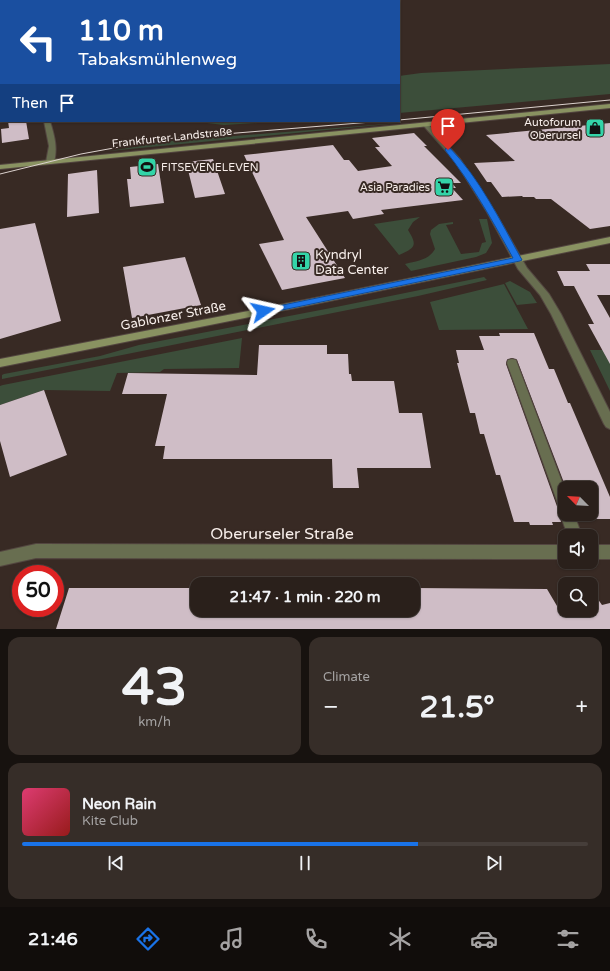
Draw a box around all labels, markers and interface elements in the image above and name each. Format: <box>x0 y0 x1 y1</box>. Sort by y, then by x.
text: 110 m <box>78 14 164 48</box>
icon: left <box>12 16 64 68</box>
text: Tabaksmühlenweg <box>78 48 237 70</box>
icon: arrive <box>56 92 78 114</box>
text: Then <box>12 94 48 112</box>
pin <box>431 109 465 150</box>
icon: arrive <box>437 115 459 137</box>
place label: Autoforum Oberursel <box>524 116 581 142</box>
shop icon: Autoforum Oberursel <box>584 117 606 139</box>
street label: Frankfurter Landstraße <box>111 125 233 150</box>
sports icon: FITSEVENELEVEN <box>136 156 158 178</box>
place label: FITSEVENELEVEN <box>161 161 259 174</box>
supermarket icon: Asia Paradies <box>433 176 455 198</box>
place label: Asia Paradies <box>360 181 430 194</box>
place label: Kyndryl Data Center <box>315 247 389 278</box>
building icon: Kyndryl Data Center <box>290 250 312 272</box>
position arrow <box>242 290 284 332</box>
street label: Gablonzer Straße <box>119 298 227 334</box>
north arrow <box>558 481 598 521</box>
map controls <box>558 481 598 617</box>
street label: Oberurseler Straße <box>210 524 354 544</box>
button: sound <box>558 529 598 569</box>
speed limit sign: 50 <box>12 565 64 617</box>
button: search <box>558 577 598 617</box>
text: 21:47 · 1 min · 220 m <box>230 588 380 606</box>
text: 43 <box>122 656 187 719</box>
text: Climate <box>323 669 370 685</box>
text: 21.5° <box>420 689 495 726</box>
text: − <box>323 694 339 720</box>
text: + <box>576 694 588 720</box>
text: km/h <box>138 714 171 730</box>
text: Neon Rain <box>82 795 156 813</box>
text: Kite Club <box>82 813 138 829</box>
icon: previous <box>105 852 127 874</box>
icon: pause <box>294 852 316 874</box>
icon: next <box>483 852 505 874</box>
icon: directions <box>134 925 162 953</box>
icon: music <box>218 925 246 953</box>
icon: phone <box>302 925 330 953</box>
icon: climate <box>386 925 414 953</box>
icon: car <box>470 925 498 953</box>
icon: filters <box>554 925 582 953</box>
text: 21:46 <box>28 928 78 950</box>

